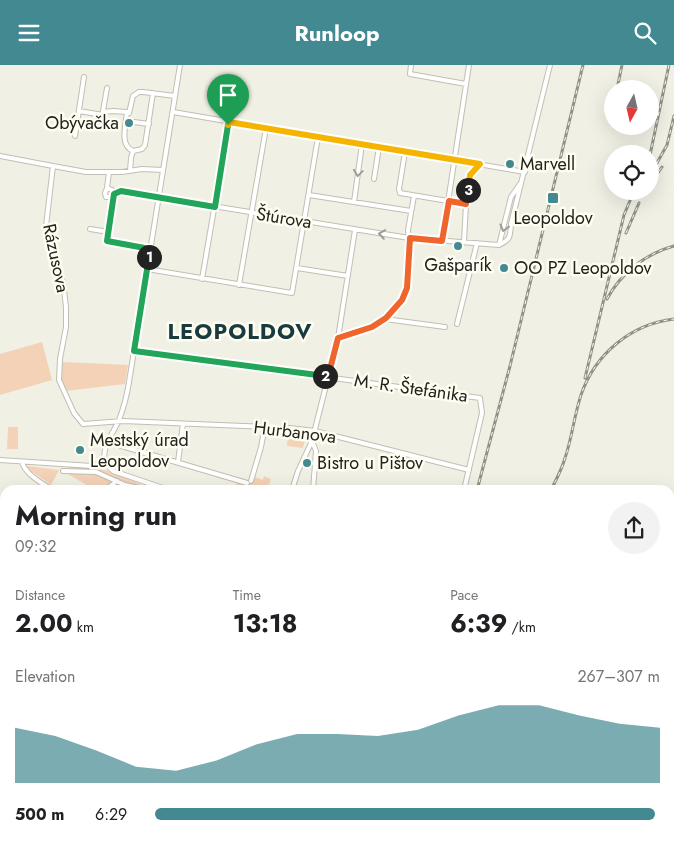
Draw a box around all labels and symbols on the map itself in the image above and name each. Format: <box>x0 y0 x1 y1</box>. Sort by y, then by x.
pin <box>207 74 249 125</box>
north arrow <box>604 80 659 135</box>
place label: Obývačka <box>45 110 119 136</box>
marker: Obývačka <box>123 117 135 129</box>
place label: Marvell <box>520 151 575 177</box>
marker: Marvell <box>504 158 516 170</box>
one-way arrow <box>353 170 364 178</box>
pin: 3 <box>456 177 480 203</box>
marker: Leopoldov <box>546 191 560 205</box>
street label: Štúrova <box>254 201 314 235</box>
place label: Leopoldov <box>513 205 593 231</box>
street label: Rázusova <box>36 221 76 295</box>
one-way arrow <box>499 223 509 231</box>
one-way arrow <box>378 229 386 240</box>
marker: Gašparík <box>452 240 464 252</box>
pin: 1 <box>136 245 162 269</box>
place label: Gašparík <box>424 252 492 278</box>
place label: OO PZ Leopoldov <box>514 255 652 281</box>
marker: OO PZ Leopoldov <box>498 262 510 274</box>
district label: LEOPOLDOV <box>167 315 313 347</box>
pin: 2 <box>312 363 338 389</box>
street label: M. R. Štefánika <box>353 367 469 409</box>
street label: Hurbanova <box>252 414 338 450</box>
place label: Mestský úrad Leopoldov <box>90 427 189 474</box>
marker: Mestský úrad Leopoldov <box>74 444 86 456</box>
place label: Bistro u Pištov <box>317 450 423 476</box>
marker: Bistro u Pištov <box>301 457 313 469</box>

